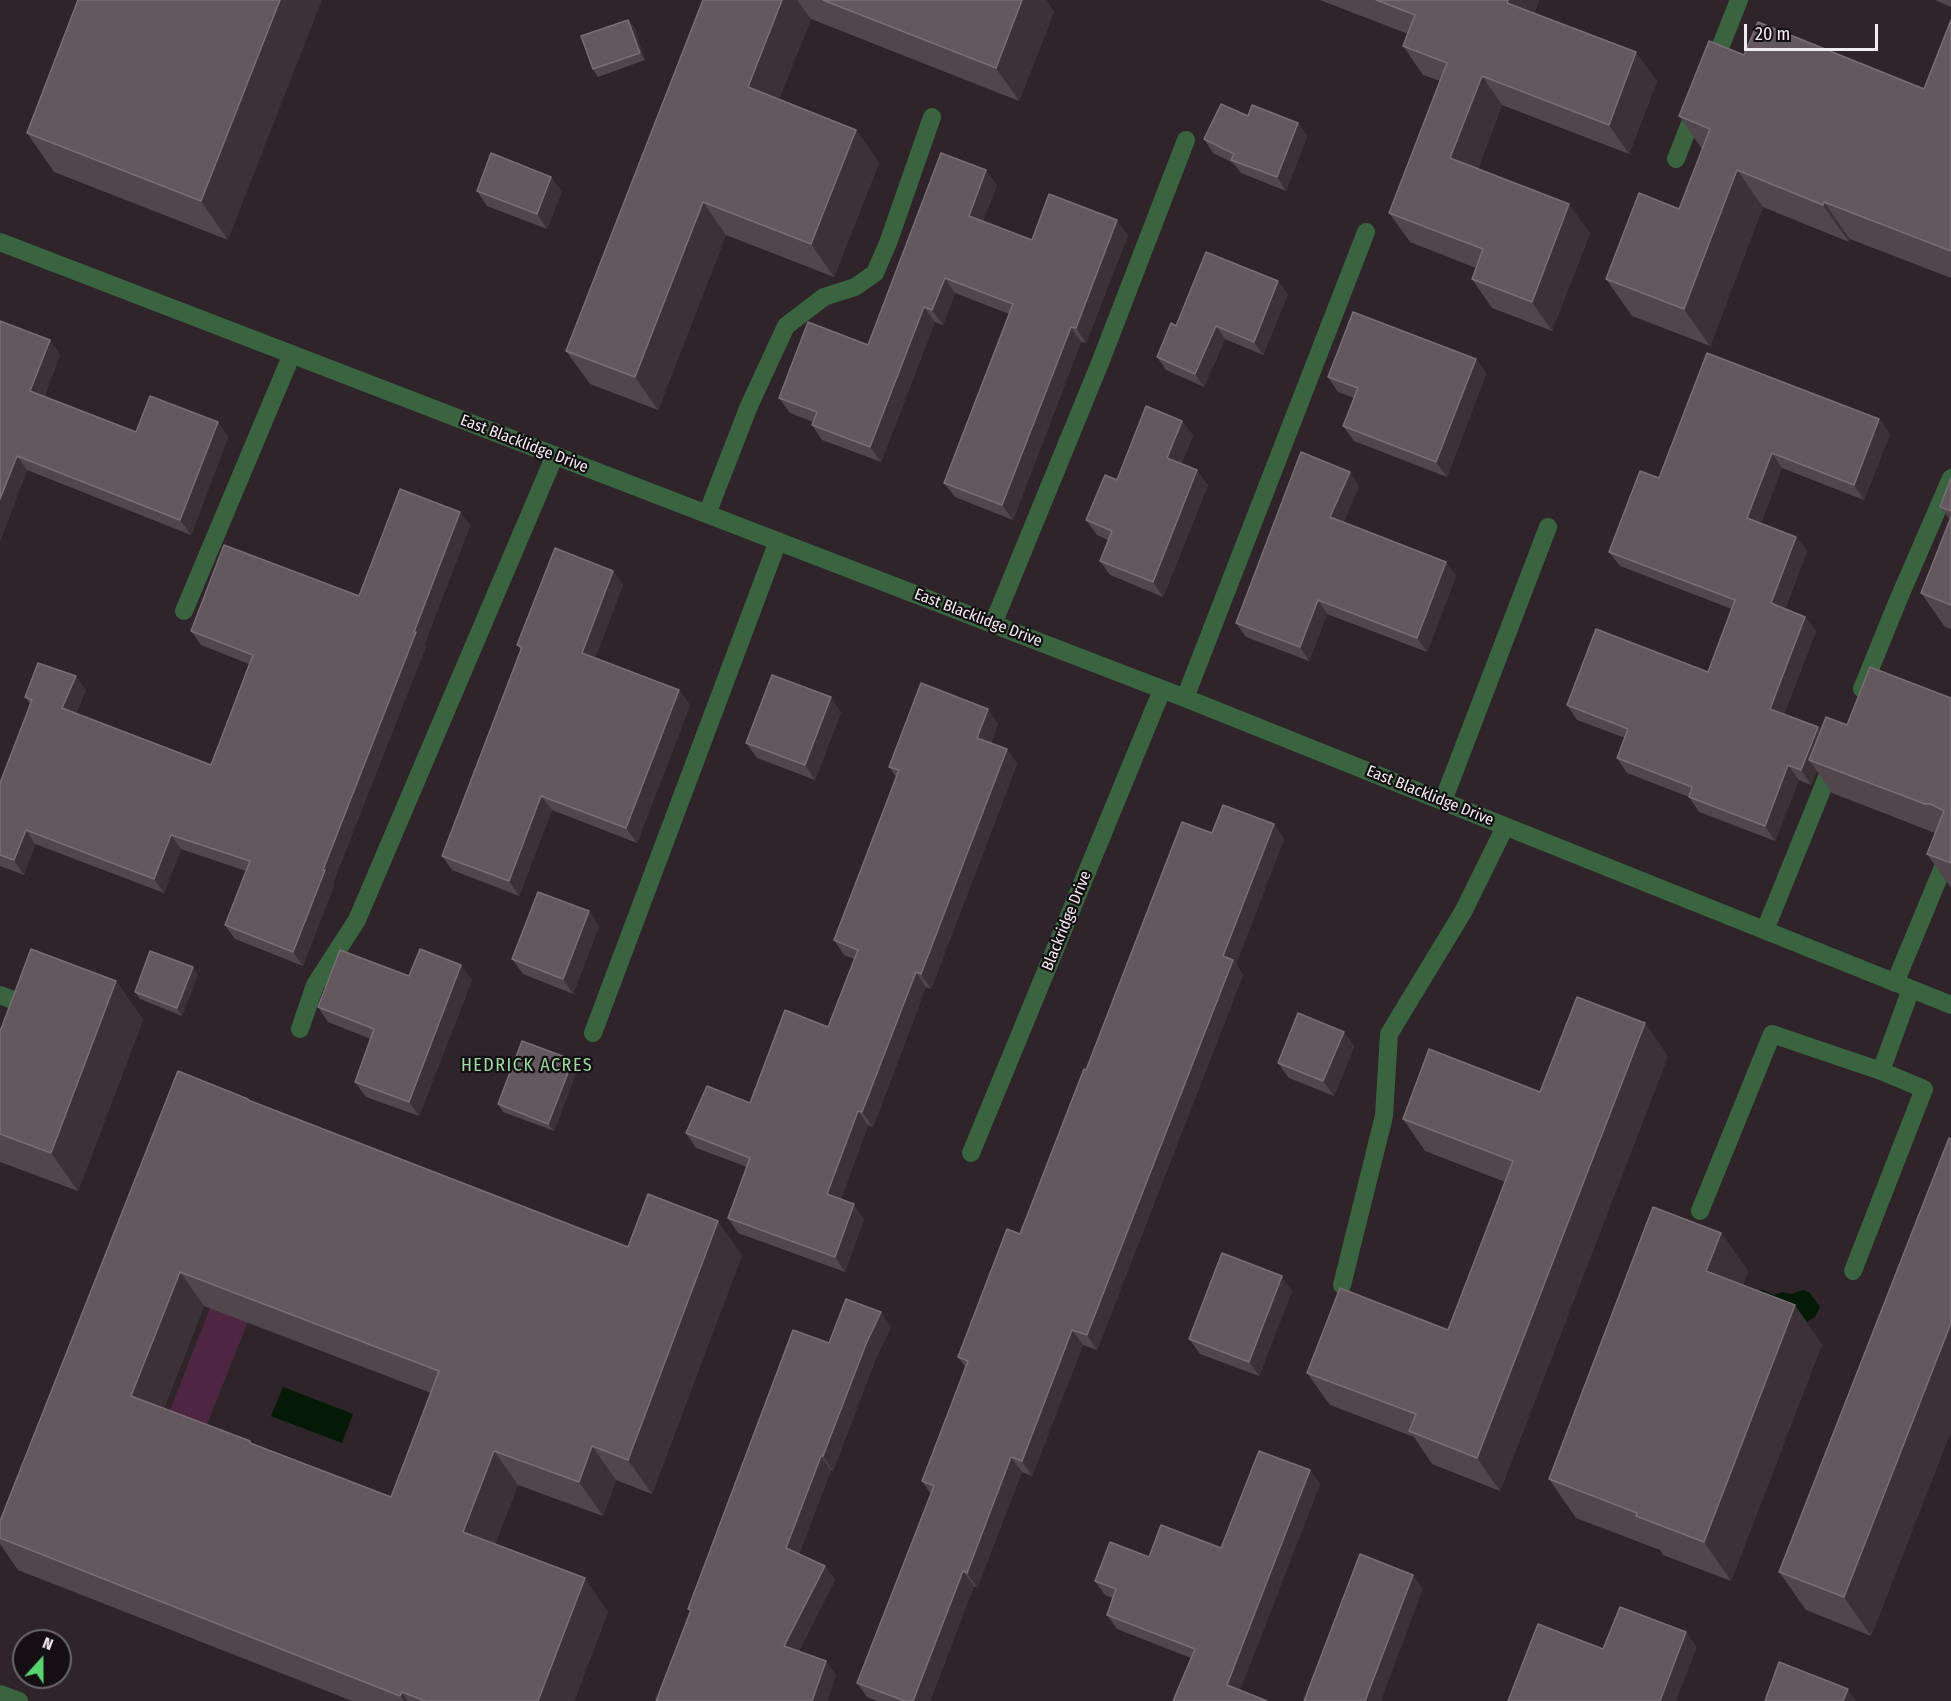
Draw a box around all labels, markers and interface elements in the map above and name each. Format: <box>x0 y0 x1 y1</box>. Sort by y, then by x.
scale bar <box>1747 12 1880 50</box>
text: 20 m <box>1755 23 1790 45</box>
street label: East Blacklidge Drive <box>457 411 591 477</box>
street label: East Blacklidge Drive <box>911 585 1045 651</box>
street label: East Blacklidge Drive <box>1364 762 1496 830</box>
street label: Blackridge Drive <box>1038 868 1096 974</box>
district label: HEDRICK ACRES <box>461 1055 593 1077</box>
north arrow <box>12 1629 72 1689</box>
text: N <box>40 1633 56 1654</box>

